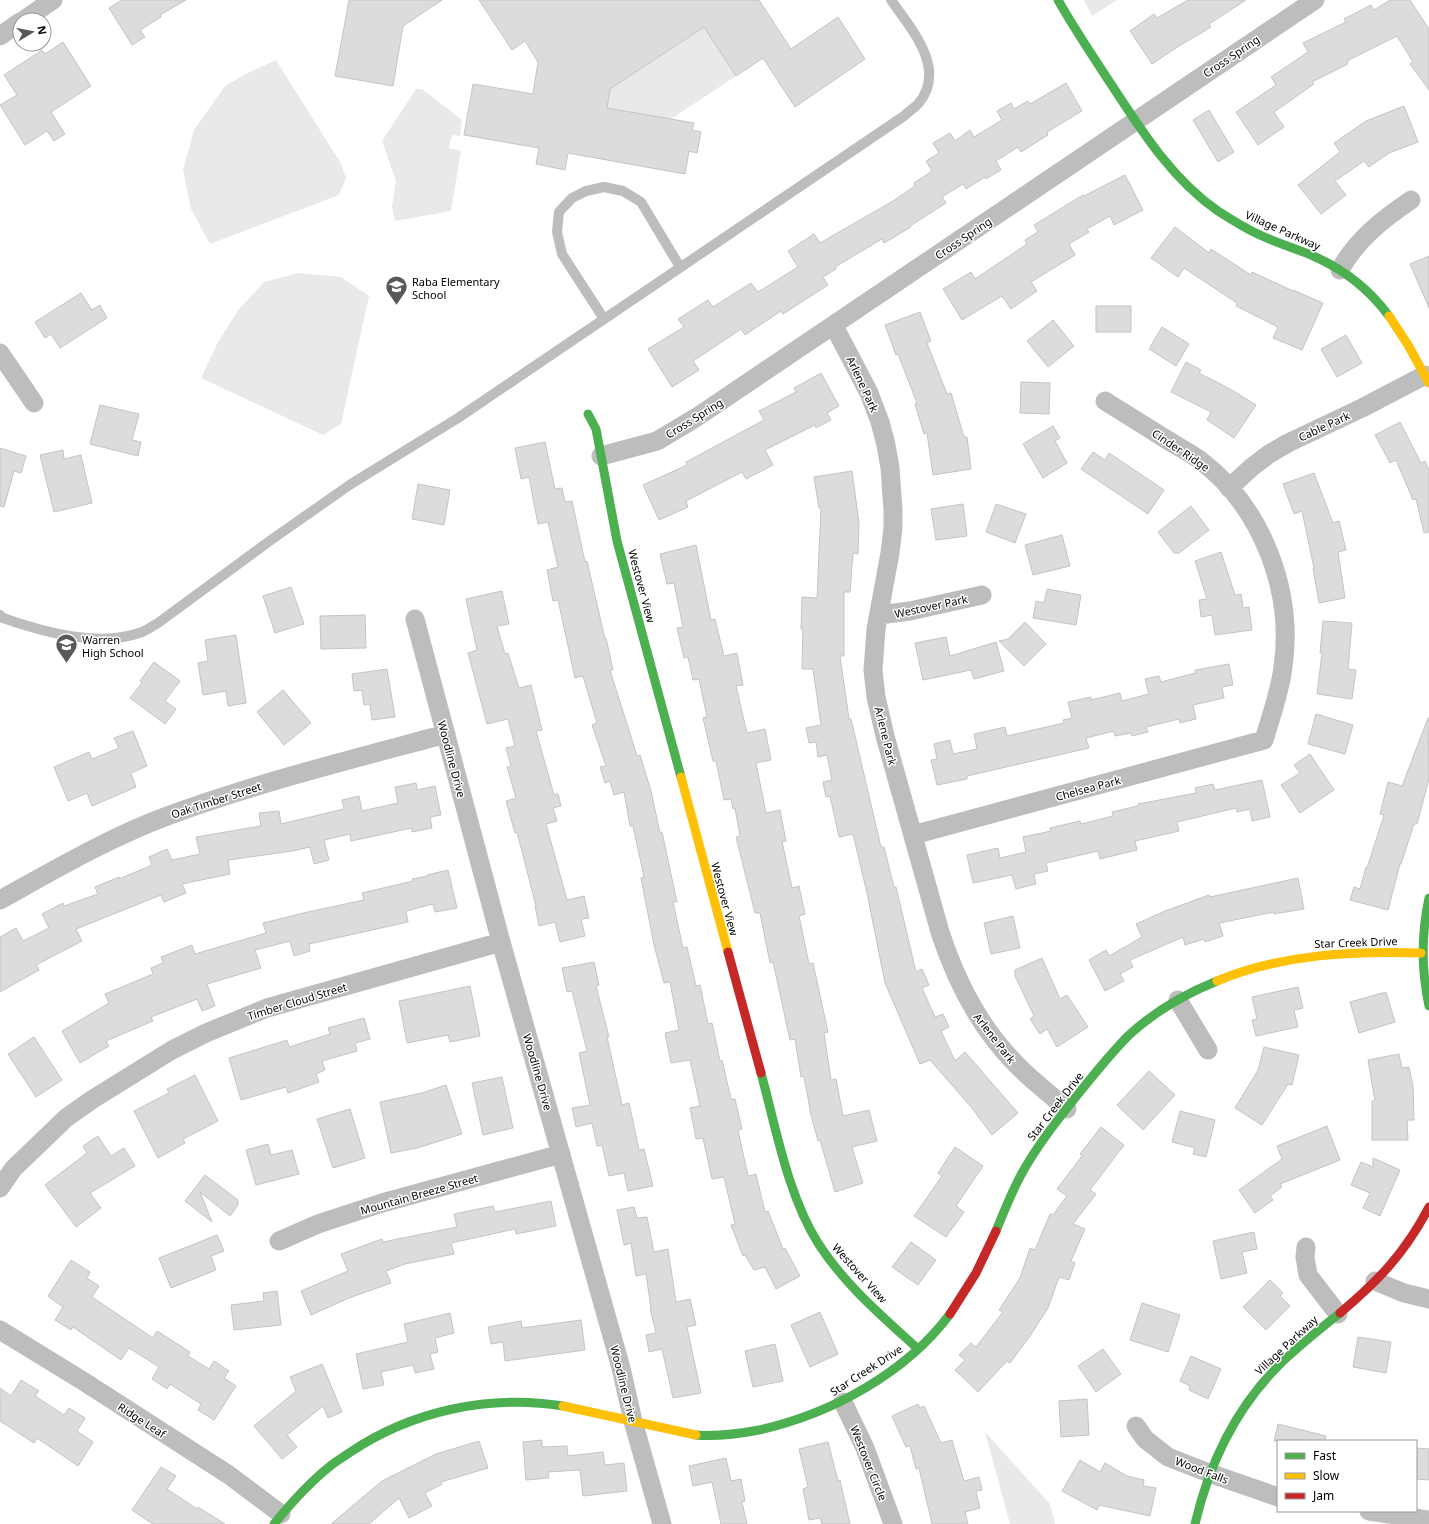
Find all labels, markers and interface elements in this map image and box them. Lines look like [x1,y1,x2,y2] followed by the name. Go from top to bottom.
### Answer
[12,12,52,52] north arrow
[34,24,51,36] text: N
[1200,32,1262,80] street label: Cross Spring
[1243,207,1323,253] street label: Village Parkway
[932,214,994,262] street label: Cross Spring
[383,274,409,307] school or university icon: Raba Elementary School
[412,274,500,302] place label: Raba Elementary School
[844,354,882,414] street label: Arlene Park
[662,394,726,442] street label: Cross Spring
[1296,408,1352,444] street label: Cable Park
[1149,425,1213,475] street label: Cinder Ridge
[625,548,659,625] street label: Westover View
[893,591,969,621] street label: Westover Park
[54,632,80,665] school or university icon: Warren High School
[82,632,144,660] place label: Warren High School
[871,705,901,767] street label: Arlene Park
[435,719,469,799] street label: Woodline Drive
[1054,772,1122,804] street label: Chelsea Park
[169,778,263,822] street label: Oak Timber Street
[708,861,742,938] street label: Westover View
[1314,933,1398,951] street label: Star Creek Drive
[245,979,349,1023] street label: Timber Cloud Street
[971,1010,1019,1066] street label: Arlene Park
[520,1032,556,1112] street label: Woodline Drive
[1023,1069,1087,1143] street label: Star Creek Drive
[358,1170,480,1218] street label: Mountain Breeze Street
[829,1240,891,1306] street label: Westover View
[1251,1312,1321,1378] street label: Village Parkway
[827,1341,905,1399] street label: Star Creek Drive
[607,1344,641,1424] street label: Woodline Drive
[115,1399,170,1442] street label: Ridge Leaf
[847,1423,891,1503] street label: Westover Circle
[1277,1440,1417,1512] legend
[1313,1447,1337,1464] text: Fast
[1173,1453,1231,1487] street label: Wood Falls
[1313,1467,1340,1484] text: Slow
[1312,1487,1334,1504] text: Jam

